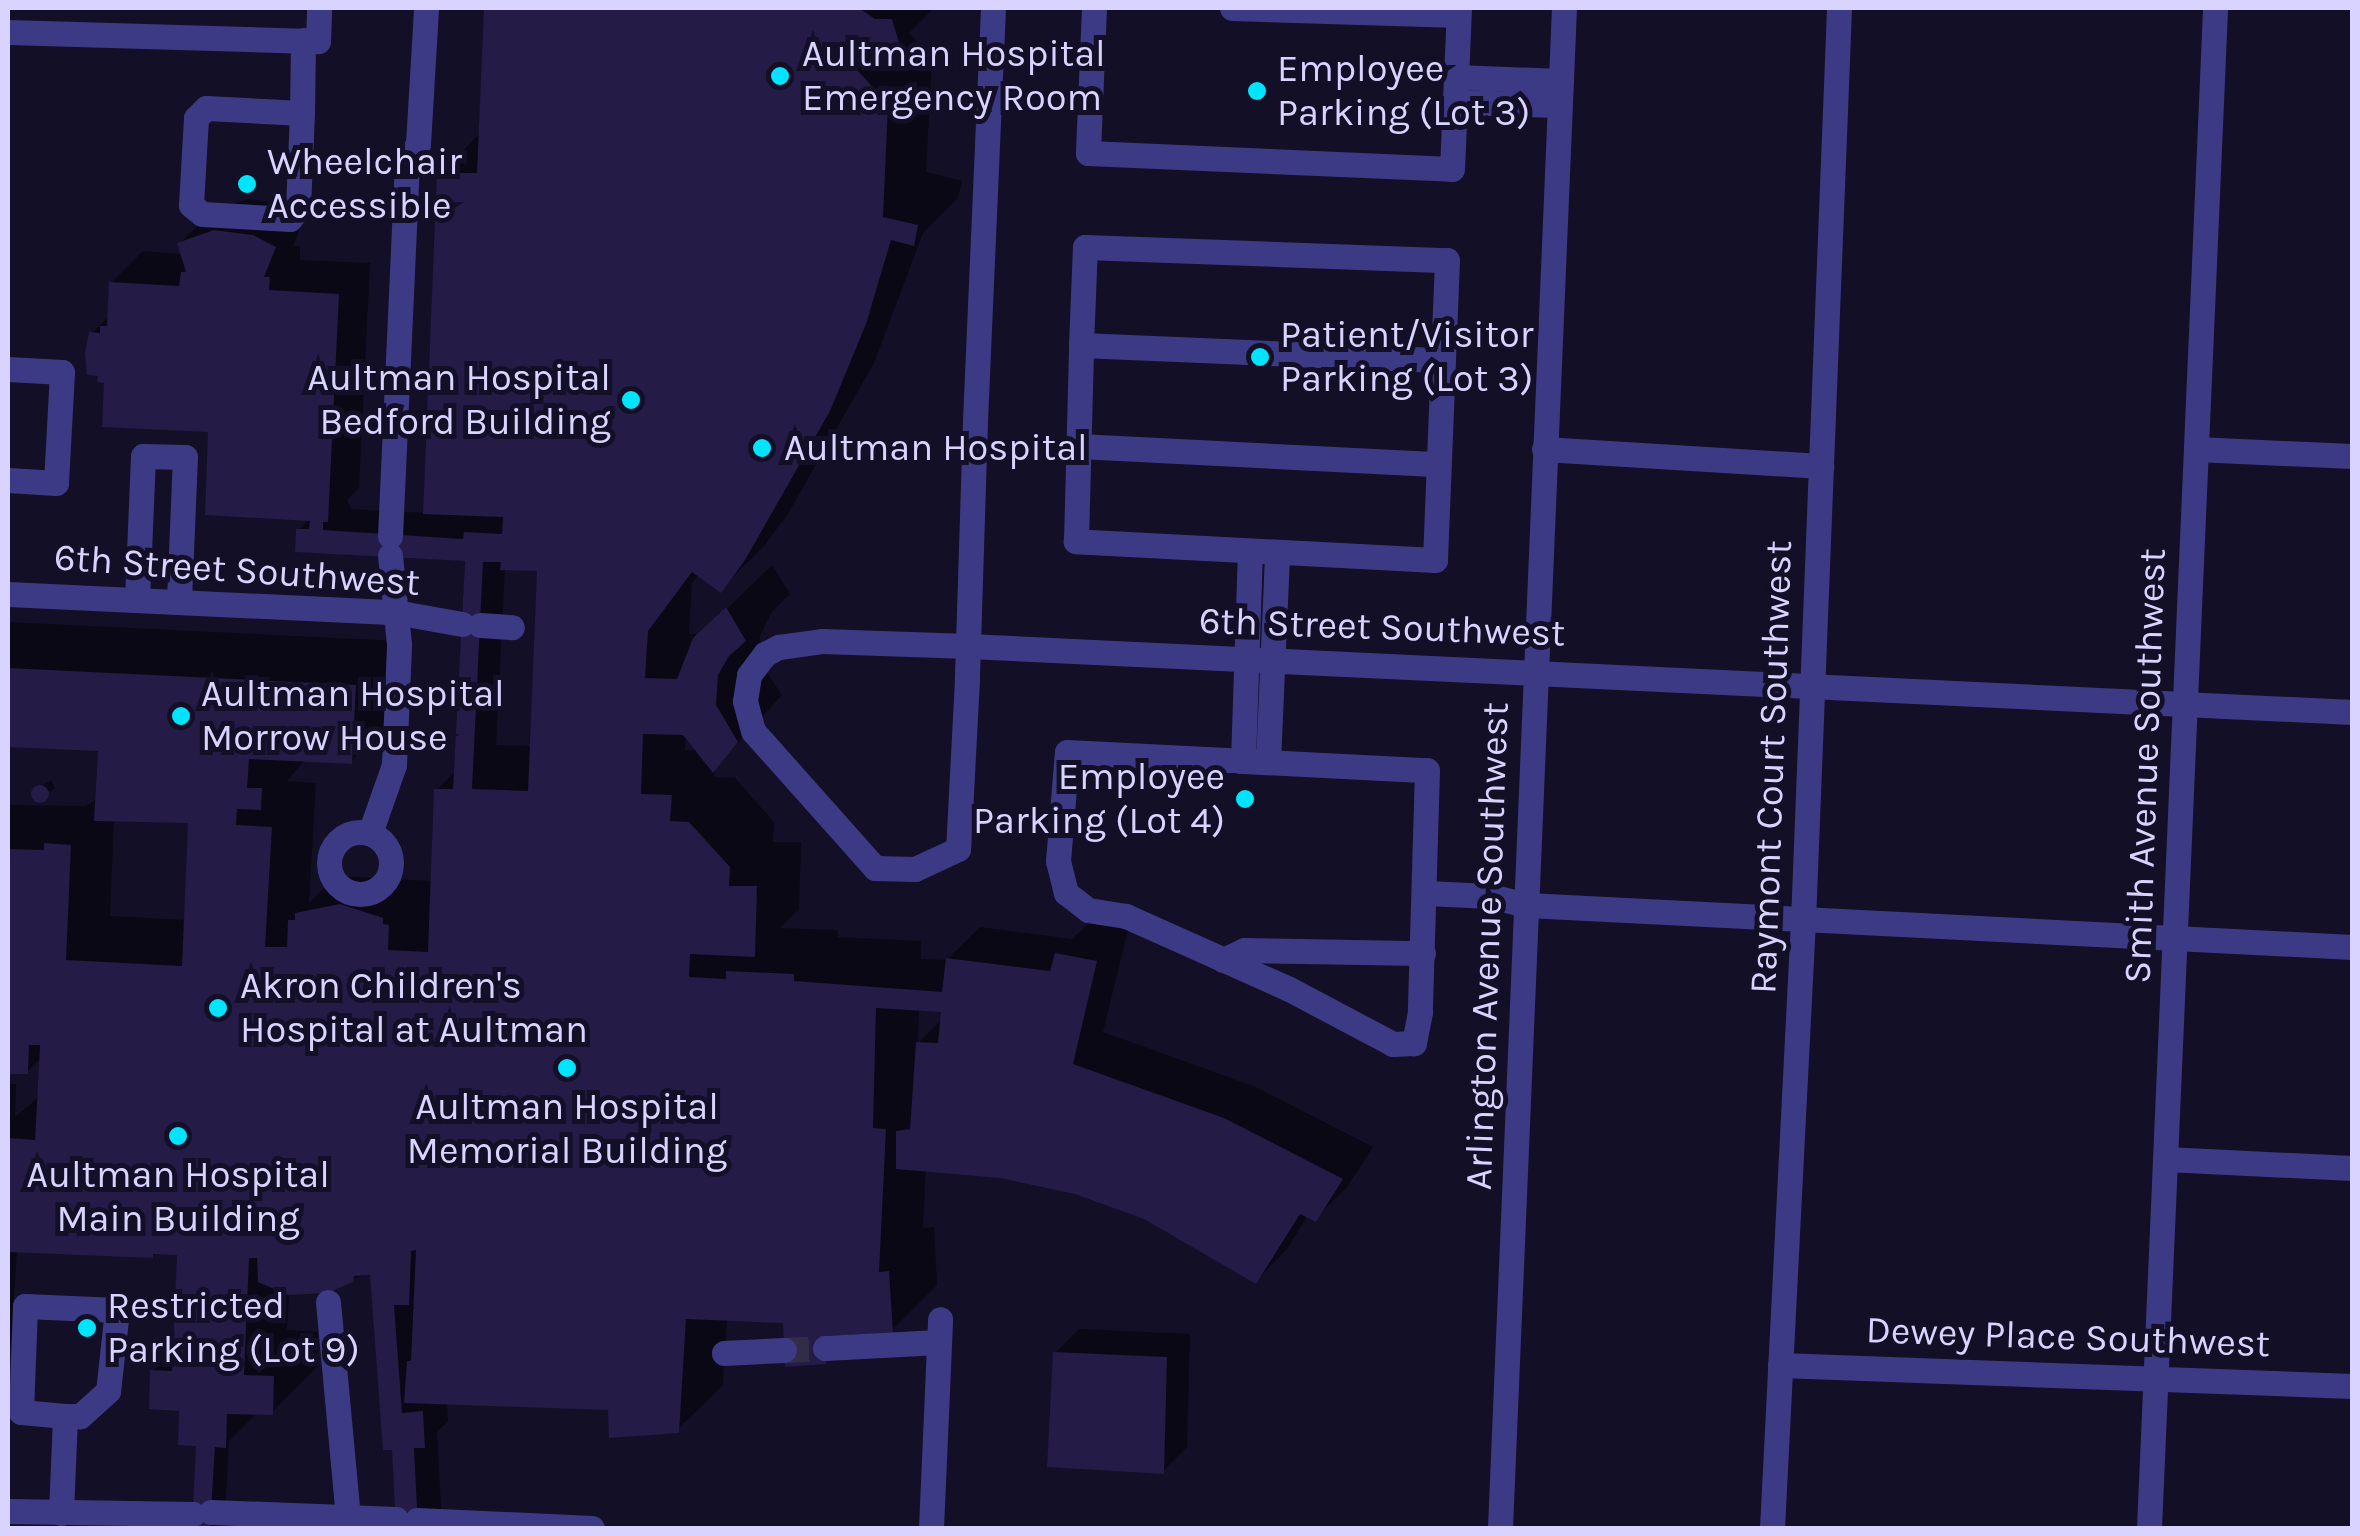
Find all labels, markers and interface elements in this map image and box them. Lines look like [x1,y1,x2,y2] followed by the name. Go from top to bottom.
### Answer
[802,31,1106,120] place label: Aultman Hospital Emergency Room
[1277,46,1530,136] place label: Employee Parking (Lot 3)
[767,63,793,89] marker: Aultman Hospital Emergency Room
[1246,80,1268,102] marker: Employee Parking (Lot 3)
[267,139,462,228] place label: Wheelchair Accessible
[236,173,258,195] marker: Wheelchair Accessible
[1280,312,1533,402] place label: Patient/Visitor Parking (Lot 3)
[1249,346,1271,368] marker: Patient/Visitor Parking (Lot 3)
[307,355,611,444] place label: Aultman Hospital Bedford Building
[620,389,642,411] marker: Aultman Hospital Bedford Building
[784,425,1088,471] place label: Aultman Hospital
[749,435,775,461] marker: Aultman Hospital
[53,534,421,606] street label: 6th Street Southwest
[1740,539,1802,995] street label: Raymont Court Southwest
[2115,548,2175,984] street label: Smith Avenue Southwest
[1198,598,1566,656] street label: 6th Street Southwest
[201,671,505,761] place label: Aultman Hospital Morrow House
[1456,701,1518,1191] street label: Arlington Avenue Southwest
[170,705,192,727] marker: Aultman Hospital Morrow House
[973,754,1225,844] place label: Employee Parking (Lot 4)
[1234,788,1256,810] marker: Employee Parking (Lot 4)
[240,963,588,1052] place label: Akron Children's Hospital at Aultman
[205,995,231,1021] marker: Akron Children's Hospital at Aultman
[556,1057,578,1079] marker: Aultman Hospital Memorial Building
[407,1084,727,1174] place label: Aultman Hospital Memorial Building
[167,1125,189,1147] marker: Aultman Hospital Main Building
[26,1152,330,1242] place label: Aultman Hospital Main Building
[107,1283,360,1372] place label: Restricted Parking (Lot 9)
[1865,1307,2271,1367] street label: Dewey Place Southwest
[76,1317,98,1339] marker: Restricted Parking (Lot 9)

